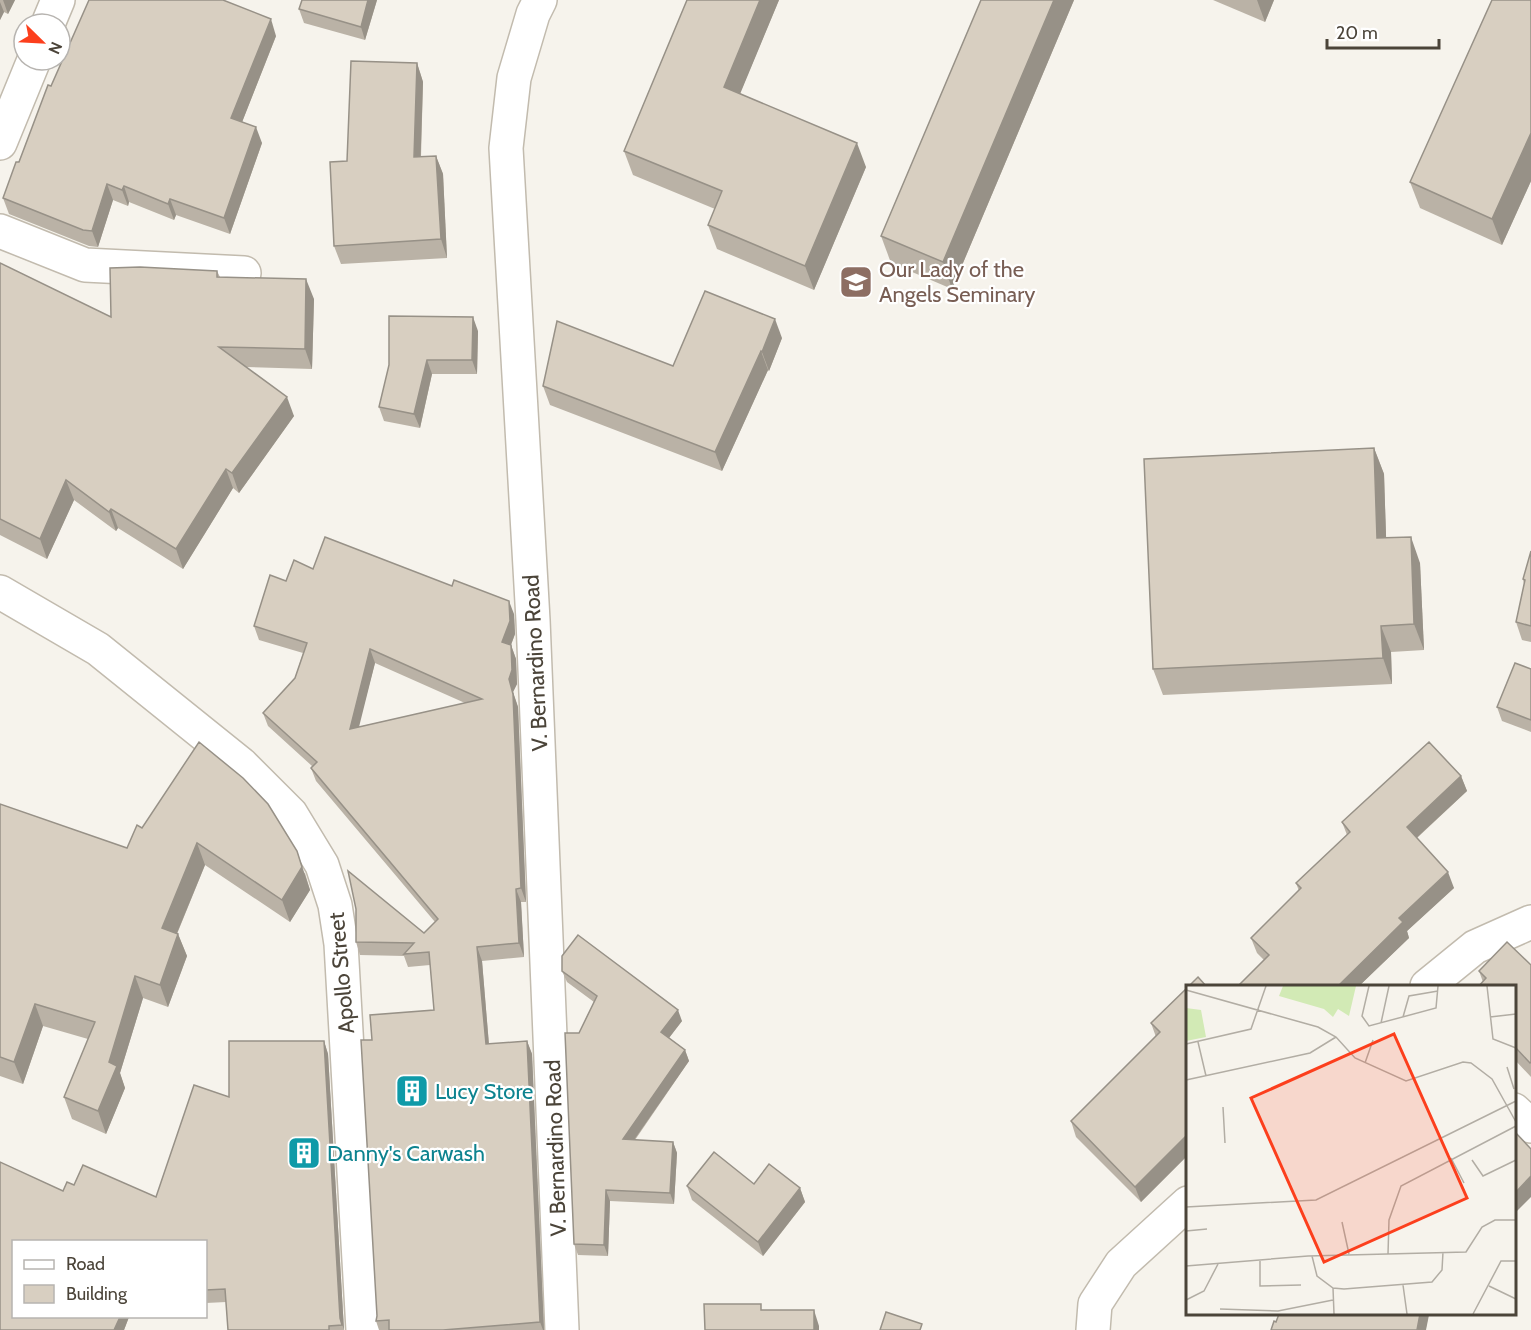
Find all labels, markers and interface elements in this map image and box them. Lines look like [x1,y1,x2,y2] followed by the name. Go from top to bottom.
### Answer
[12,12,72,72] north arrow
[1327,12,1440,50] scale bar
[1336,22,1378,44] text: 20 m
[44,39,66,57] text: N
[879,256,1035,308] place label: Our Lady of the Angels Seminary
[838,264,874,300] school or university icon: Our Lady of the Angels Seminary
[517,574,554,752] street label: V. Bernardino Road
[323,911,360,1035] street label: Apollo Street
[1186,985,1516,1315] inset map
[539,1059,572,1237] street label: V. Bernardino Road
[394,1073,430,1109] building icon: Lucy Store
[435,1078,533,1105] place label: Lucy Store
[286,1135,322,1171] building icon: Danny's Carwash
[327,1140,485,1167] place label: Danny's Carwash
[12,1240,207,1318] legend
[66,1253,105,1275] text: Road
[66,1283,128,1305] text: Building

